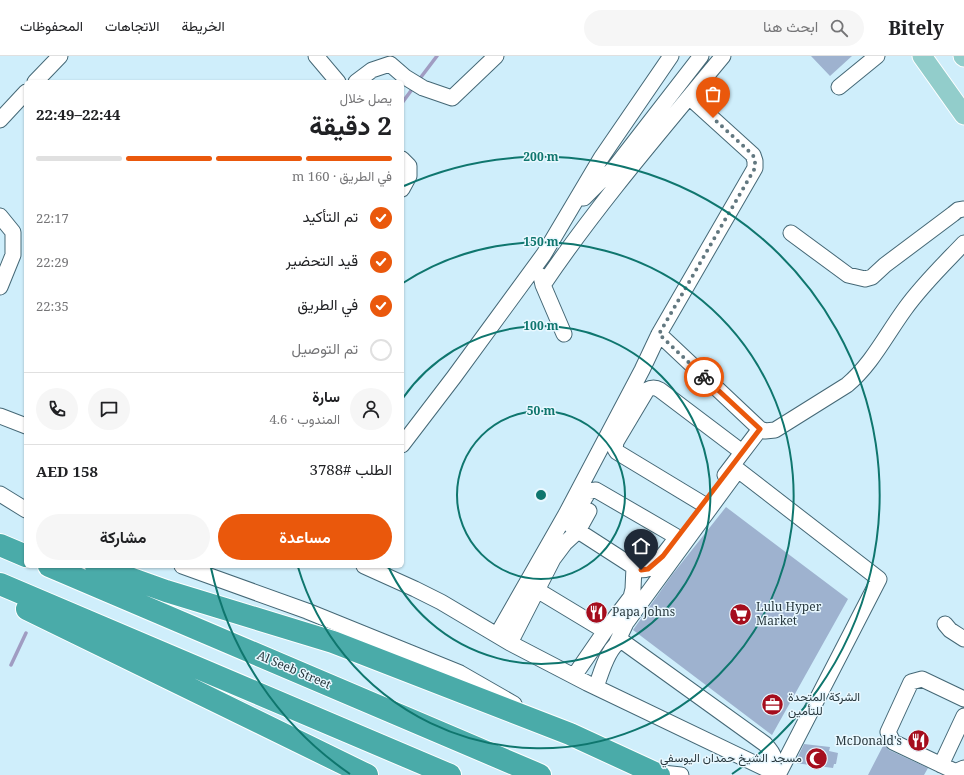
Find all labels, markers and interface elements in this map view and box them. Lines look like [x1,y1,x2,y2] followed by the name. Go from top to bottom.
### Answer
[584,10,864,46] search box
[888,15,944,41] text: Bitely
[20,16,83,35] text: المحفوظات
[105,16,159,35] text: الاتجاهات
[181,16,225,35] text: الخريطة
[763,16,818,36] text: ابحث هنا
[828,17,850,39] icon: search
[696,77,730,118] pin
[702,83,724,105] icon: bag
[340,89,392,107] text: يصل خلال
[36,104,120,124] text: 22:44–22:49
[309,107,392,143] text: 2 دقيقة
[523,148,559,165] text: 200 m
[292,167,392,185] text: في الطريق · 160 m
[302,206,358,226] text: تم التأكيد
[370,207,392,229] icon: check
[36,209,69,227] text: 22:17
[523,233,559,250] text: 150 m
[286,250,358,270] text: قيد التحضير
[370,251,392,273] icon: check
[36,253,69,271] text: 22:29
[298,294,358,314] text: في الطريق
[370,295,392,317] icon: check
[36,297,69,315] text: 22:35
[523,317,559,334] text: 100 m
[292,338,358,358] text: تم التوصيل
[684,357,724,397] courier
[693,366,715,388] icon: bike
[312,386,340,406] text: سارة
[36,388,78,430] button: phone
[88,388,130,430] button: chat
[350,388,392,430] button: person
[527,402,555,419] text: 50 m
[270,410,340,428] text: المندوب · 4.6
[310,459,392,479] text: الطلب #3788
[36,461,98,481] text: AED 158
[534,488,548,502] centre of rings
[36,514,210,560] button: مشاركة
[218,514,392,560] button: مساعدة
[624,529,658,570] pin
[630,535,652,557] icon: home
[756,598,822,629] place label: Lulu Hyper Market
[583,599,609,625] restaurant icon: Papa Johns
[727,601,753,627] supermarket icon: Lulu Hyper Market
[612,603,675,620] place label: Papa Johns
[255,646,334,693] street label: Al Seeb Street
[788,688,860,719] place label: الشركة المتحدة للتأمين
[760,691,786,717] office icon: الشركة المتحدة للتأمين
[905,728,931,754] restaurant icon: McDonald's
[836,732,902,749] place label: McDonald's
[804,745,830,771] mosque icon: مسجد الشيخ حمدان اليوسفي
[660,749,802,768] place label: مسجد الشيخ حمدان اليوسفي

